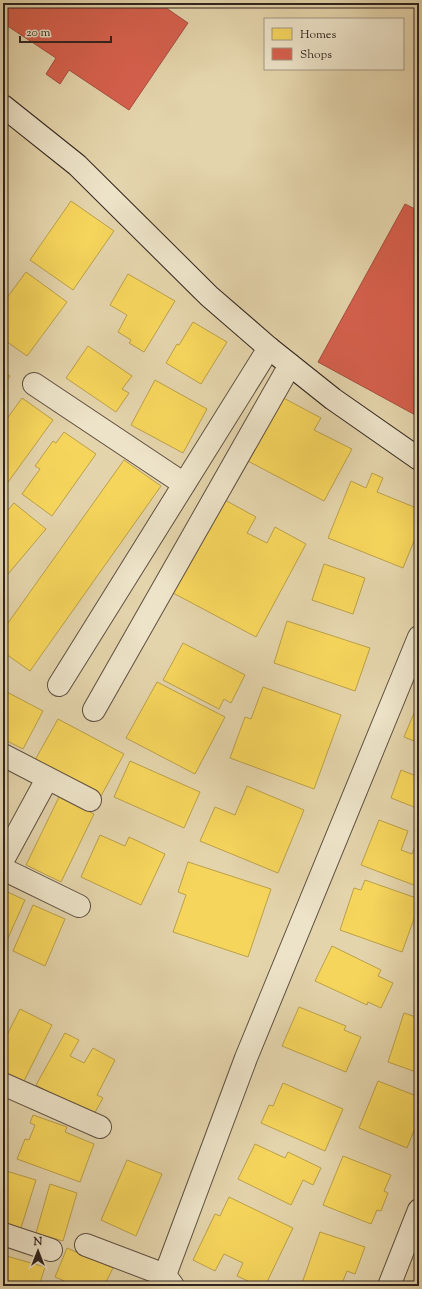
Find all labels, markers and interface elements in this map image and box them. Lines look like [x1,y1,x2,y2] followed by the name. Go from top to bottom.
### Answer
[20,18,111,44] scale bar
[264,18,404,70] legend
[26,24,51,42] text: 20 m
[300,26,336,44] text: Homes
[300,46,332,64] text: Shops
[18,1231,58,1271] north arrow
[33,1234,43,1250] text: N

